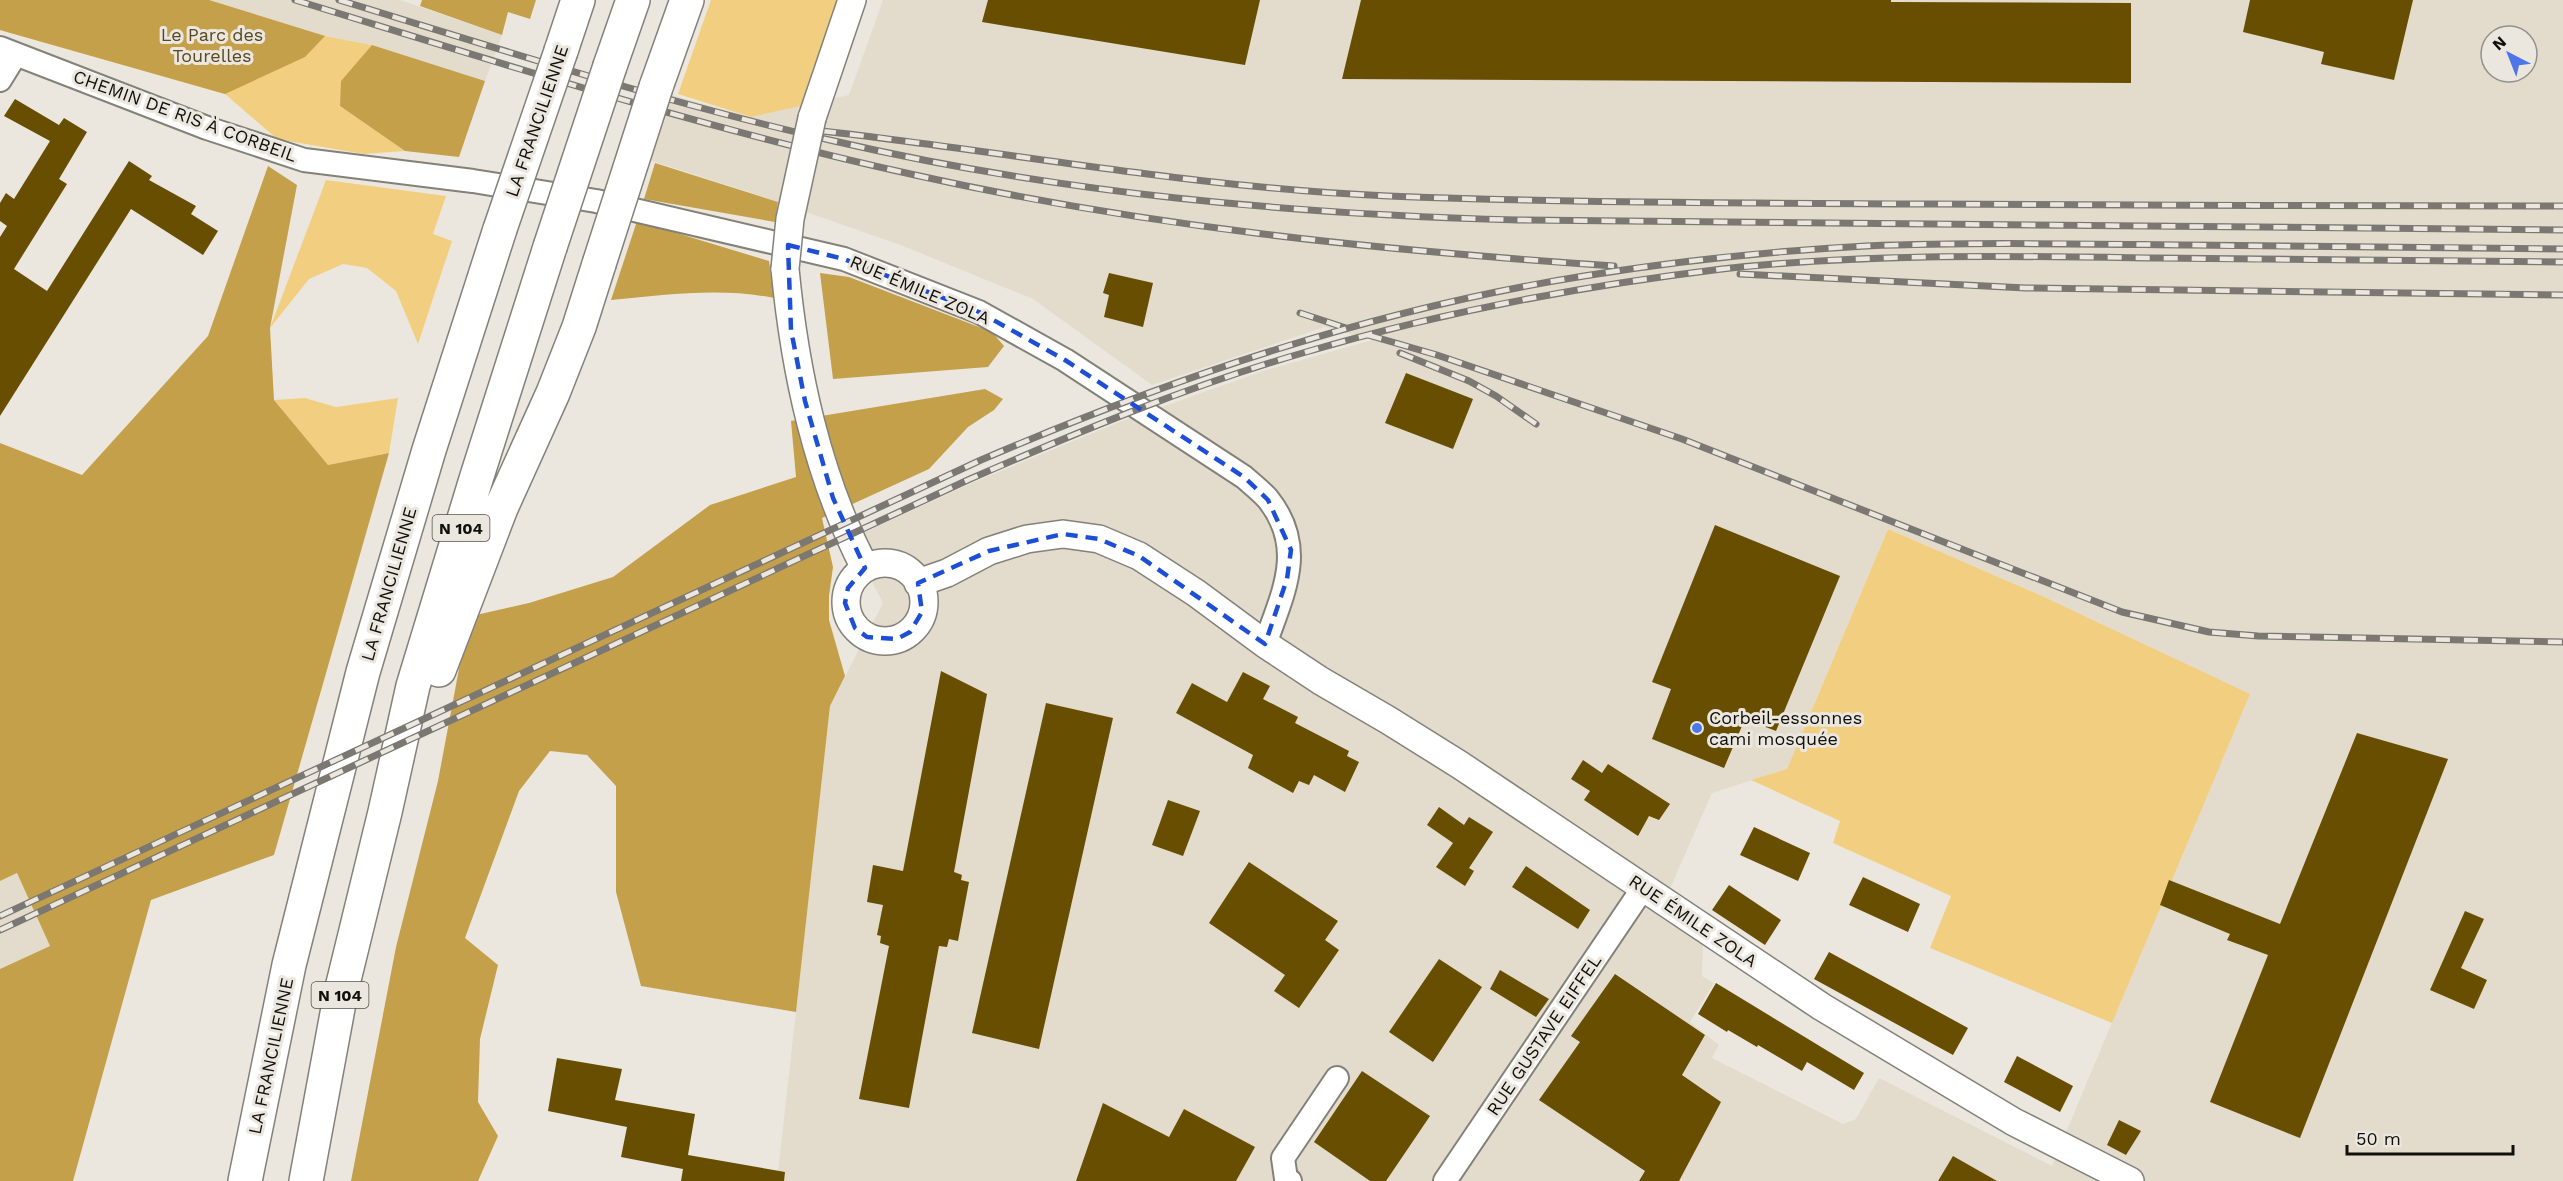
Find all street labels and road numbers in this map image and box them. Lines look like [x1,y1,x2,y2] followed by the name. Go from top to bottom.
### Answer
[501,42,572,200] street label: LA FRANCILIENNE
[71,65,300,166] street label: CHEMIN DE RIS À CORBEIL
[847,251,993,329] street label: RUE ÉMILE ZOLA
[356,504,421,663] street label: LA FRANCILIENNE
[432,515,490,541] road number: N 104
[1625,870,1761,971] street label: RUE ÉMILE ZOLA
[1482,950,1605,1119] street label: RUE GUSTAVE EIFFEL
[244,976,297,1136] street label: LA FRANCILIENNE
[312,982,368,1008] road number: N 104

